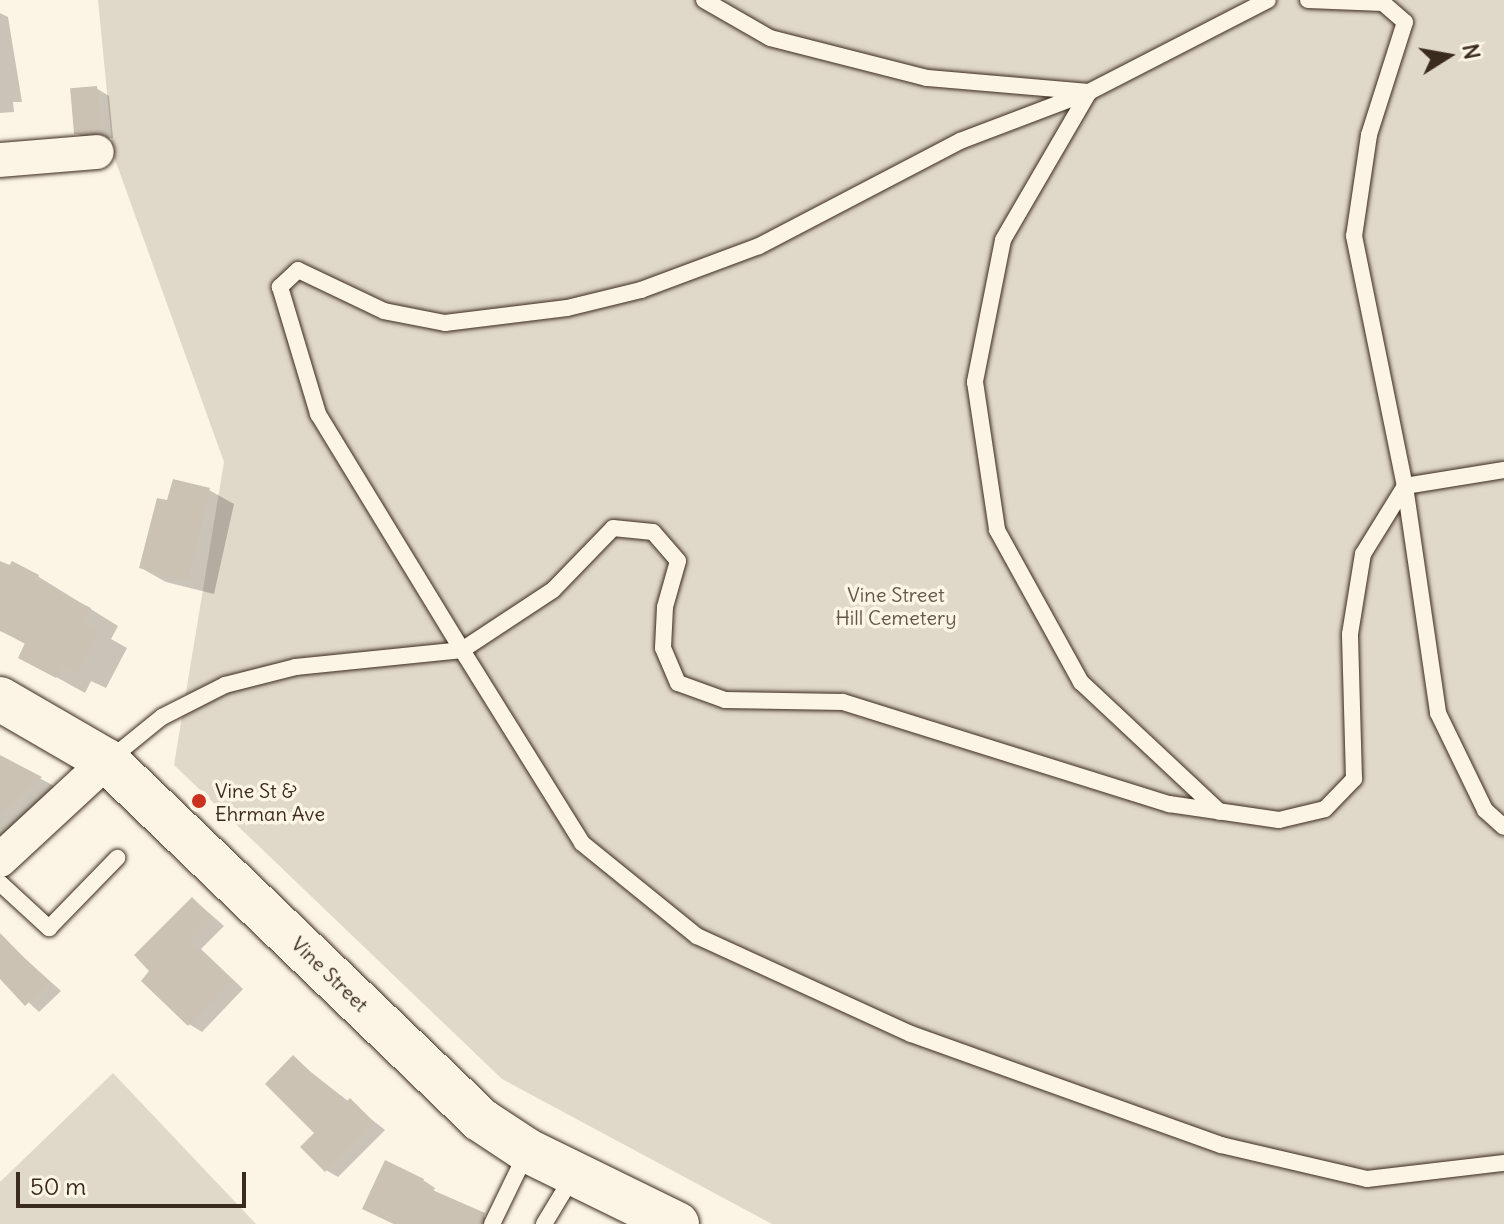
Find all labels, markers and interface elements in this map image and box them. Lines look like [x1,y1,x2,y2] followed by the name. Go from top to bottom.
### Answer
[1408,16,1488,96] north arrow
[1456,41,1487,62] text: N
[835,582,957,629] park label: Vine Street Hill Cemetery
[215,778,325,825] place label: Vine St & Ehrman Ave
[190,792,208,810] marker: Vine St & Ehrman Ave
[287,932,373,1016] street label: Vine Street
[20,1156,250,1206] scale bar
[30,1171,86,1201] text: 50 m

